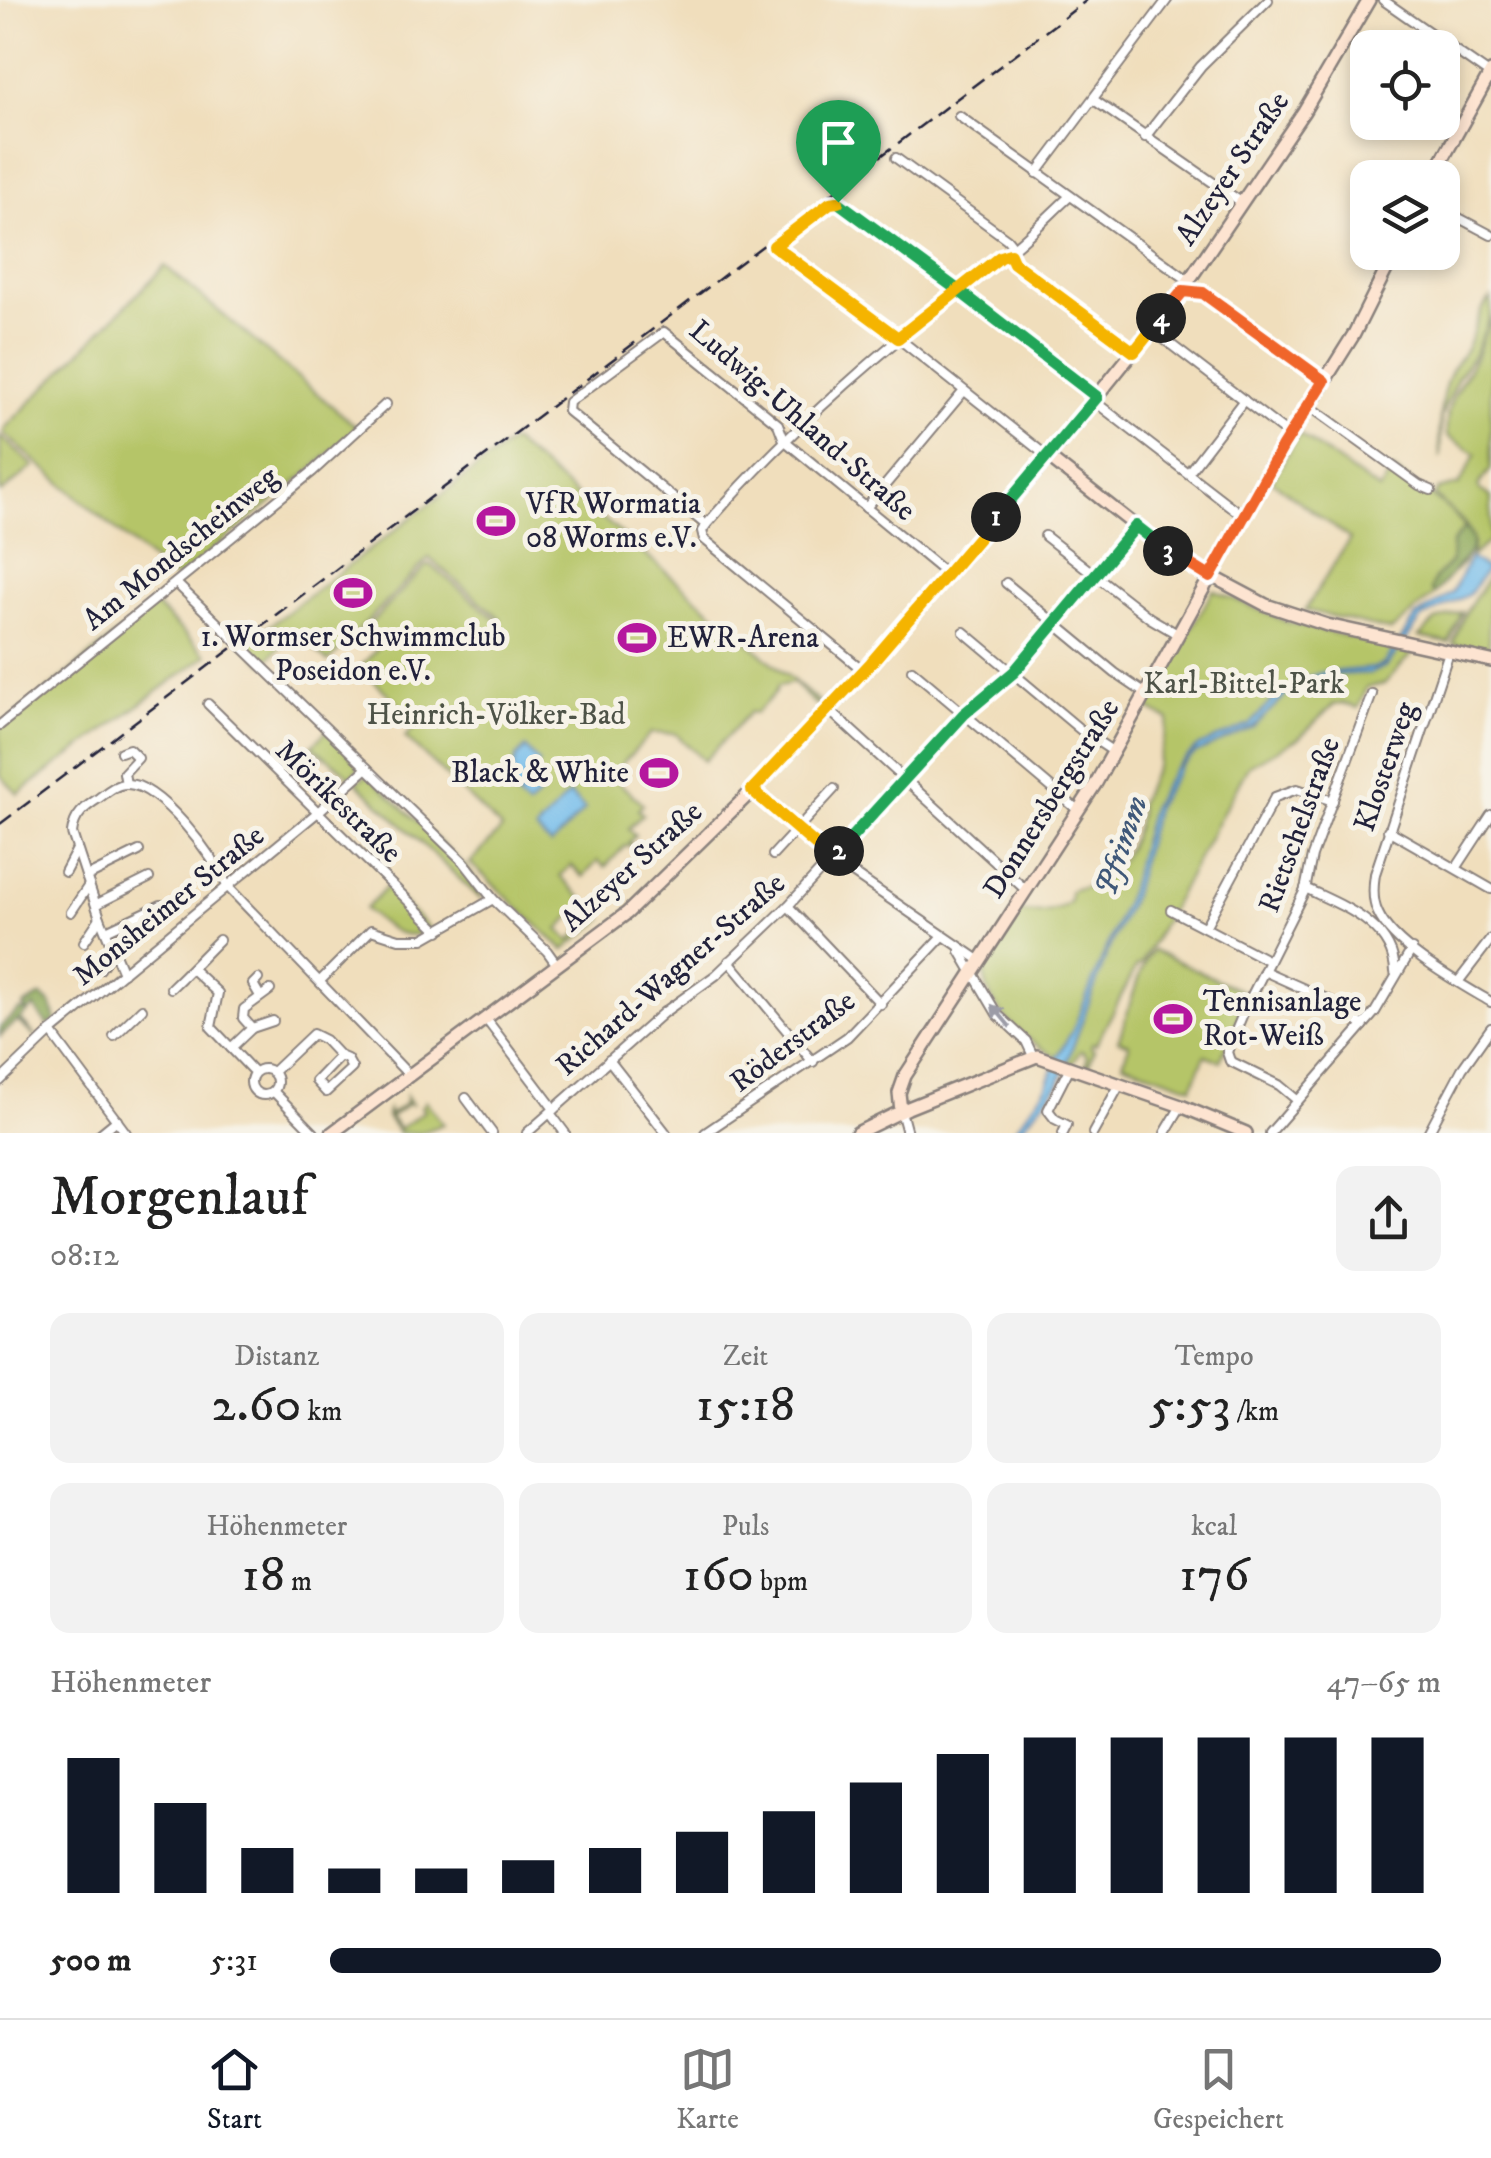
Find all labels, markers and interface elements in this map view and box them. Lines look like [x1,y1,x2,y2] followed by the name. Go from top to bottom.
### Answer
[1350,30,1460,270] map controls
[1350,30,1460,140] button: locate
[1168,85,1298,253] street label: Alzeyer Straße
[796,100,881,203] pin
[811,115,866,170] icon: arrive
[1350,160,1460,270] button: layers
[1136,293,1186,343] pin: 4
[1153,300,1169,335] text: 4
[681,313,923,529] street label: Ludwig-Uhland-Straße
[76,459,286,639] street label: Am Mondscheinweg
[525,486,701,557] place label: VfR Wormatia 08 Worms e.V.
[971,492,1021,542] pin: 1
[991,499,1001,534] text: 1
[475,500,517,542] sports icon: VfR Wormatia 08 Worms e.V.
[1143,526,1193,576] pin: 3
[1163,533,1173,568] text: 3
[332,572,374,614] sports icon: 1. Wormser Schwimmclub Poseidon e.V.
[616,617,658,659] sports icon: EWR-Arena
[200,619,506,690] place label: 1. Wormser Schwimmclub Poseidon e.V.
[667,620,819,657] place label: EWR-Arena
[1143,666,1345,703] park label: Karl-Bittel-Park
[976,692,1128,906] street label: Donnersbergstraße
[366,697,626,734] park label: Heinrich-Völker-Bad
[1347,697,1425,836] street label: Klosterweg
[1251,732,1349,918] street label: Rietschelstraße
[267,733,409,871] street label: Mörikestraße
[638,752,680,794] sports icon: Black & White
[451,755,629,792] place label: Black & White
[1086,791,1158,901] water label: Pfrimm
[554,794,710,940] street label: Alzeyer Straße
[66,818,272,994] street label: Monsheimer Straße
[814,826,864,876] pin: 2
[832,833,846,868] text: 2
[549,865,793,1085] street label: Richard-Wagner-Straße
[723,983,863,1101] street label: Röderstraße
[1203,984,1361,1055] place label: Tennisanlage Rot-Weiß
[1152,998,1194,1040] sports icon: Tennisanlage Rot-Weiß
[991,1003,1012,1028] one-way arrow
[50,1164,309,1233] text: Morgenlauf
[1336,1166,1441,1271] button: share
[50,1236,119,1276] text: 08:12
[234,1339,319,1374] text: Distanz
[723,1339,768,1374] text: Zeit
[1175,1339,1254,1374] text: Tempo
[211,1374,301,1437] text: 2.60
[696,1374,795,1437] text: 15:18
[1149,1374,1231,1437] text: 5:53
[301,1394,342,1429] text: km
[1231,1394,1279,1429] text: /km
[206,1509,347,1544] text: Höhenmeter
[722,1509,769,1544] text: Puls
[1191,1509,1237,1544] text: kcal
[242,1544,285,1607] text: 18
[683,1544,754,1607] text: 160
[1179,1544,1249,1607] text: 176
[285,1564,312,1599] text: m
[754,1564,808,1599] text: bpm
[50,1663,211,1703] text: Höhenmeter
[1326,1663,1441,1703] text: 47–65 m
[50,1941,131,1981] text: 500 m
[210,1941,258,1981] text: 5:31
[207,2042,262,2137] tab: Start
[676,2042,739,2137] tab: Karte
[1153,2042,1284,2137] tab: Gespeichert

